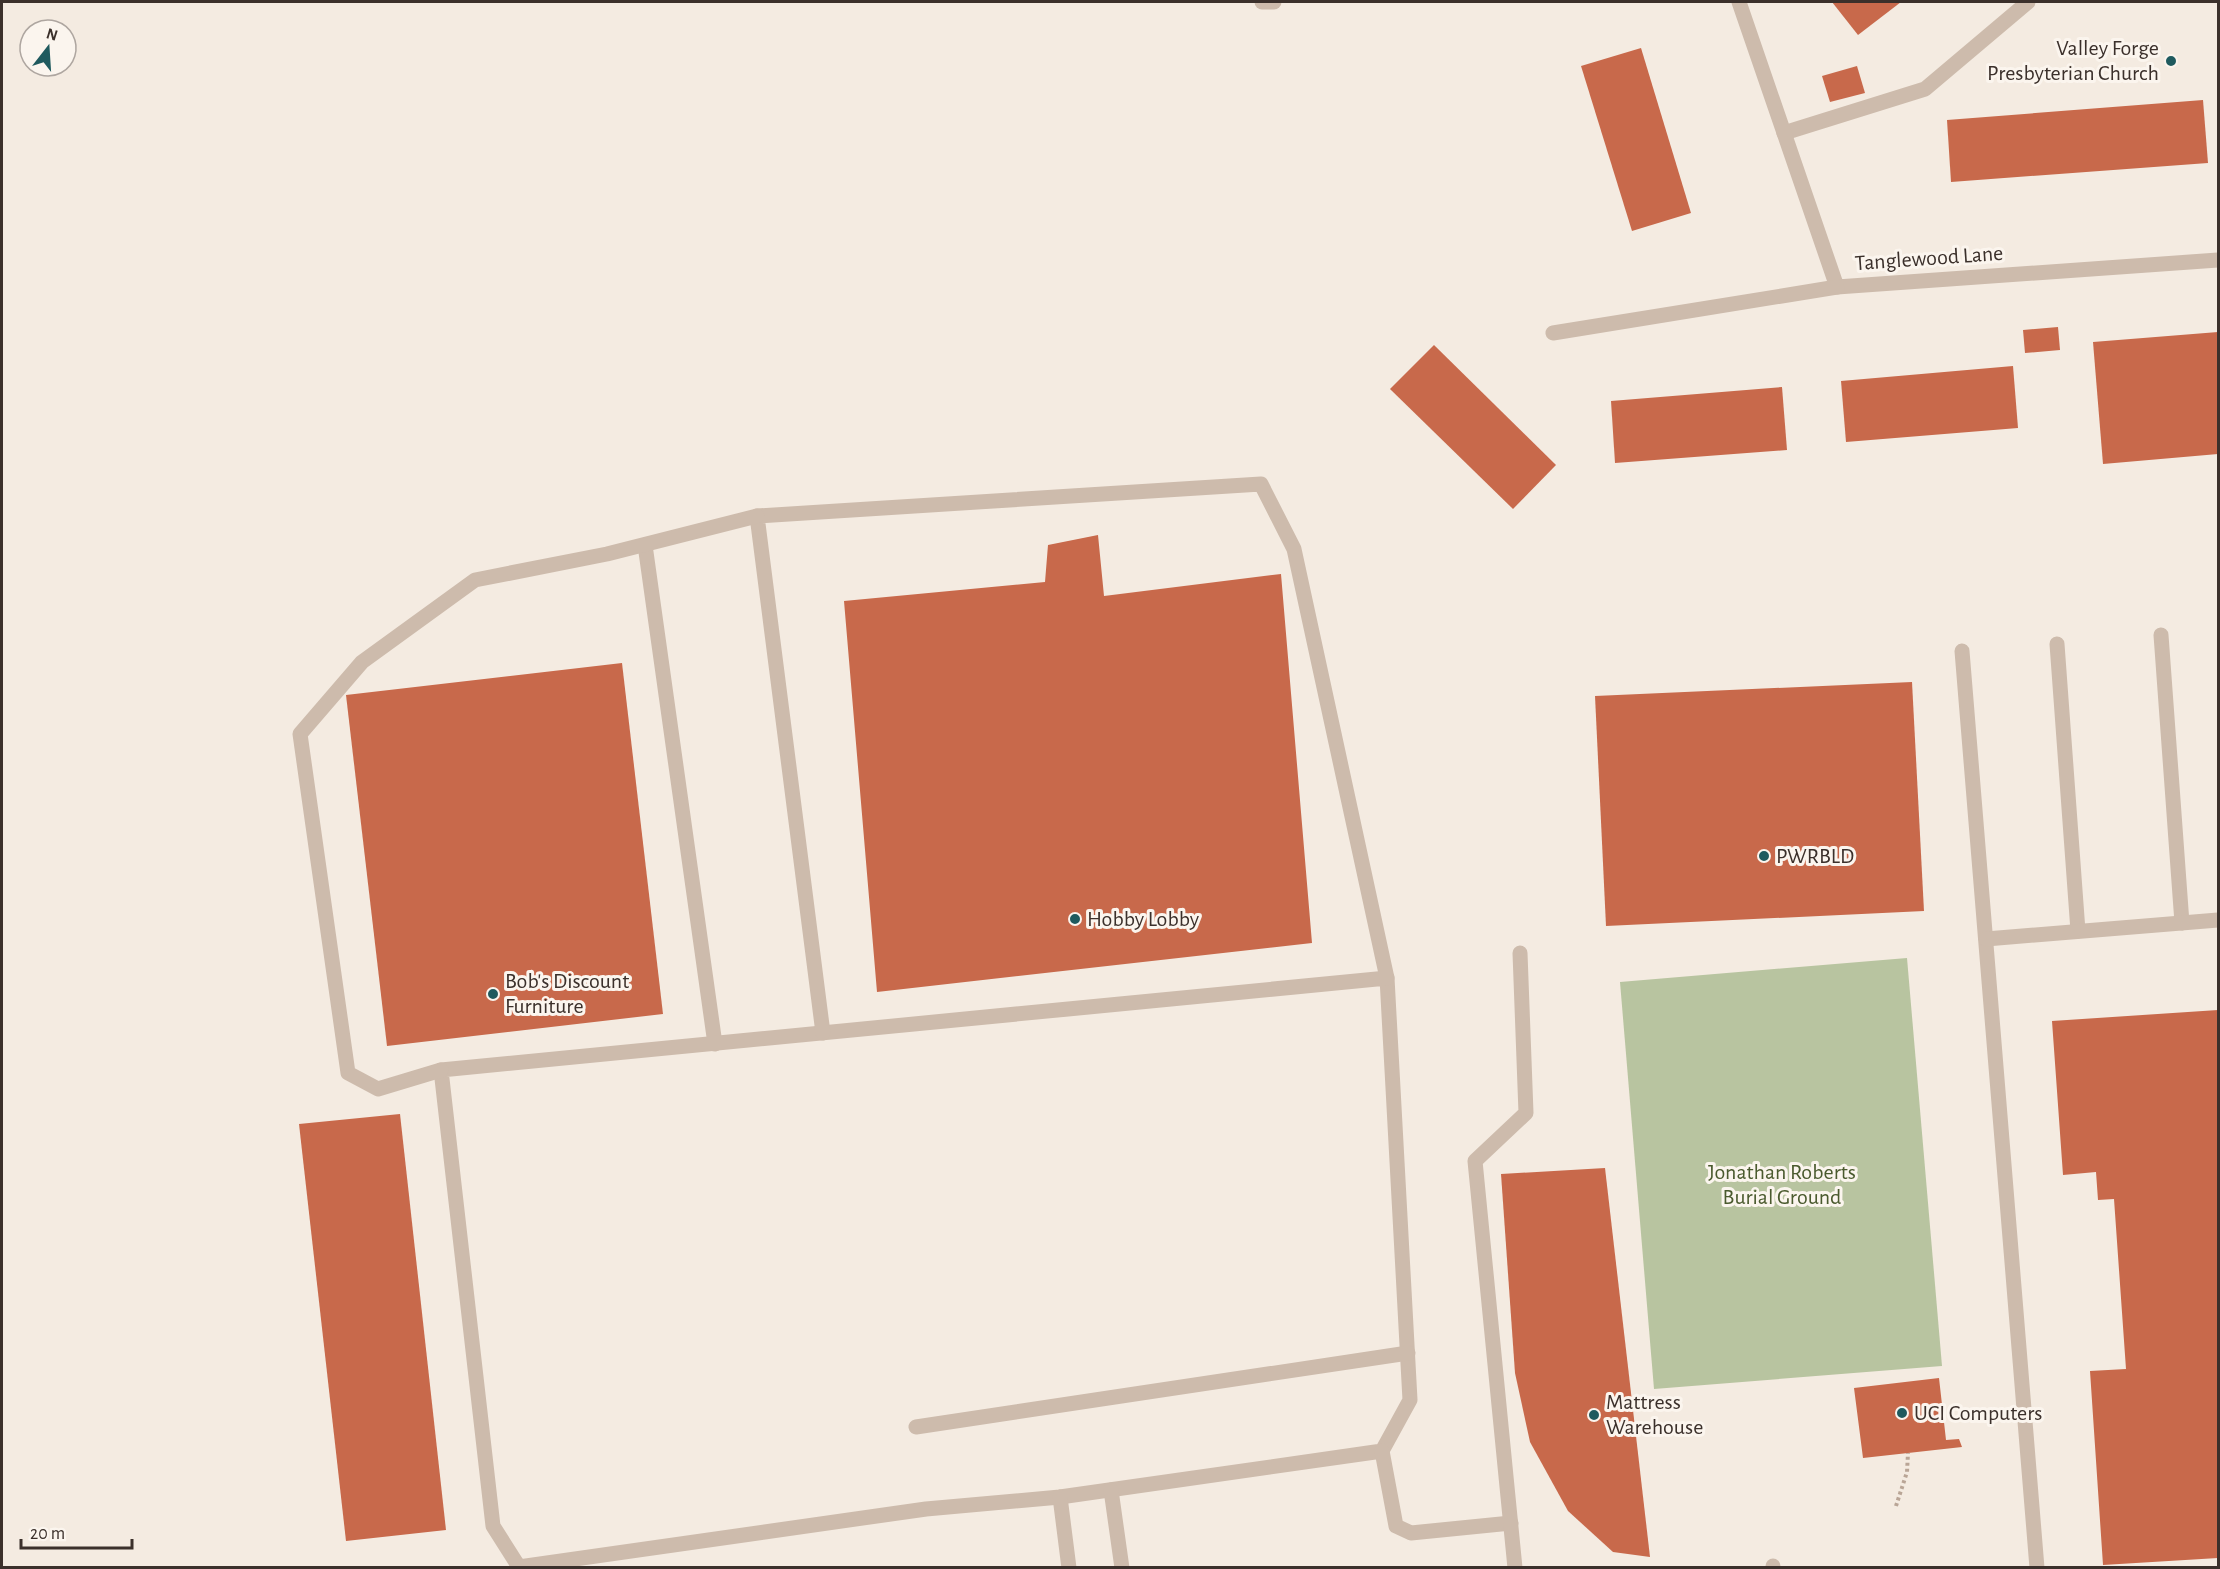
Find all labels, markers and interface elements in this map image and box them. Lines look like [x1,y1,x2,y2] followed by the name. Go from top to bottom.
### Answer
[18,18,78,78] north arrow
[44,25,60,44] text: N
[1987,37,2159,84] place label: Valley Forge Presbyterian Church
[2164,54,2178,68] marker: Valley Forge Presbyterian Church
[1854,242,2004,274] street label: Tanglewood Lane
[1776,845,1854,867] place label: PWRBLD
[1757,849,1771,863] marker: PWRBLD
[1087,908,1200,930] place label: Hobby Lobby
[1068,912,1082,926] marker: Hobby Lobby
[505,970,629,1017] place label: Bob's Discount Furniture
[486,987,500,1001] marker: Bob's Discount Furniture
[1708,1161,1856,1208] park label: Jonathan Roberts Burial Ground
[1606,1391,1703,1438] place label: Mattress Warehouse
[1914,1402,2042,1424] place label: UCI Computers
[1895,1406,1909,1420] marker: UCI Computers
[1587,1408,1601,1422] marker: Mattress Warehouse
[21,1512,132,1550] scale bar
[30,1525,65,1543] text: 20 m

